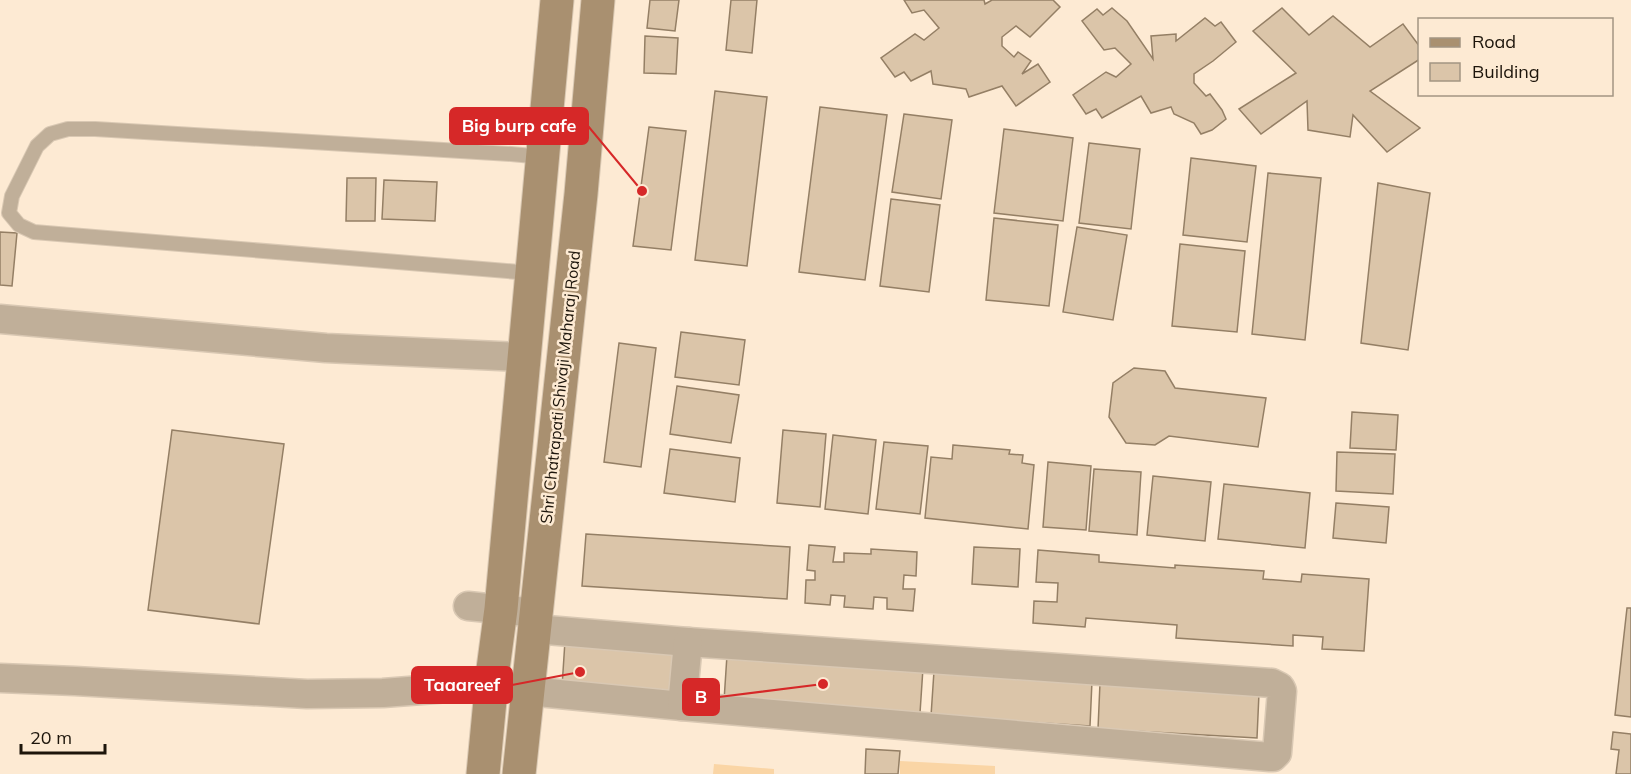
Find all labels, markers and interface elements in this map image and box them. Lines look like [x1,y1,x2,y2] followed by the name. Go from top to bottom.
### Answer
[1418,18,1613,96] legend
[1472,30,1516,53] text: Road
[1472,60,1540,83] text: Building
[450,108,588,144] callout: Big burp cafe
[462,114,577,137] text: Big burp cafe
[536,249,584,525] street label: Shri Chatrapati Shivaji Maharaj Road
[412,667,512,703] callout: Taaareef
[424,673,501,696] text: Taaareef
[683,679,719,715] callout: B
[695,685,707,708] text: B
[21,717,105,755] scale bar
[30,726,72,749] text: 20 m

